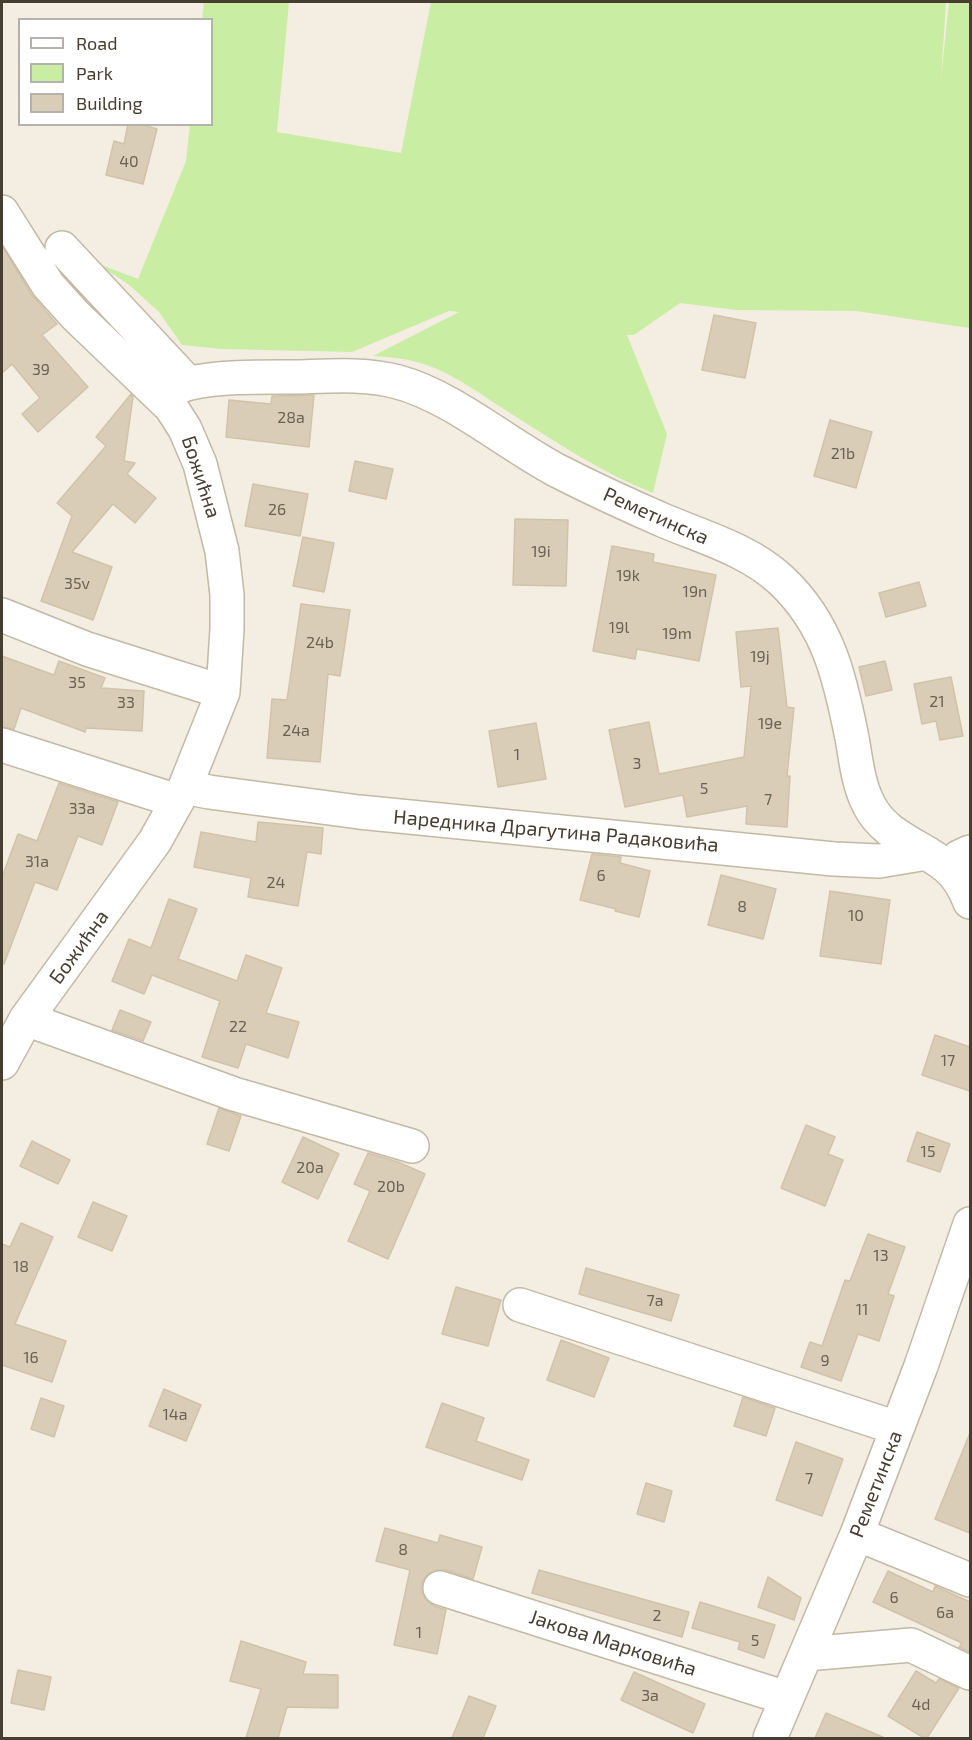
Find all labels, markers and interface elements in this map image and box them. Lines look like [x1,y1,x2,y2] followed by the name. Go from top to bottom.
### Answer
[18,18,213,126] legend
[76,32,117,54] text: Road
[76,62,113,84] text: Park
[76,92,143,114] text: Building
[119,152,139,172] house number: 40
[32,360,50,380] house number: 39
[277,408,305,428] house number: 28a
[176,433,226,521] street label: Божићна
[831,444,855,464] house number: 21b
[600,482,712,550] street label: Реметинска
[268,500,286,520] house number: 26
[531,542,551,562] house number: 19i
[616,566,640,586] house number: 19k
[64,574,90,594] house number: 35v
[683,582,707,602] house number: 19n
[609,618,629,638] house number: 19l
[662,624,692,644] house number: 19m
[306,633,334,653] house number: 24b
[750,647,770,667] house number: 19j
[68,673,86,693] house number: 35
[929,692,945,712] house number: 21
[117,693,135,713] house number: 33
[758,714,782,734] house number: 19e
[282,721,310,741] house number: 24a
[514,745,520,765] house number: 1
[633,754,641,774] house number: 3
[700,779,708,799] house number: 5
[764,790,772,810] house number: 7
[69,799,95,819] house number: 33a
[392,805,720,857] street label: Наредника Драгутина Радаковића
[25,852,49,872] house number: 31a
[596,866,606,886] house number: 6
[267,873,285,893] house number: 24
[737,897,747,917] house number: 8
[44,905,114,989] street label: Божићна
[848,906,864,926] house number: 10
[229,1017,247,1037] house number: 22
[941,1051,955,1071] house number: 17
[921,1142,935,1162] house number: 15
[296,1158,324,1178] house number: 20a
[377,1177,405,1197] house number: 20b
[873,1246,889,1266] house number: 13
[13,1257,29,1277] house number: 18
[647,1291,663,1311] house number: 7a
[856,1300,868,1320] house number: 11
[23,1348,39,1368] house number: 16
[820,1351,830,1371] house number: 9
[163,1405,187,1425] house number: 14a
[845,1427,907,1541] street label: Реметинска
[805,1469,813,1489] house number: 7
[398,1540,408,1560] house number: 8
[889,1588,899,1608] house number: 6
[936,1603,954,1623] house number: 6a
[526,1605,700,1681] street label: Јакова Марковића
[653,1606,661,1626] house number: 2
[416,1623,422,1643] house number: 1
[751,1631,759,1651] house number: 5
[641,1686,659,1706] house number: 3a
[911,1695,931,1715] house number: 4d

